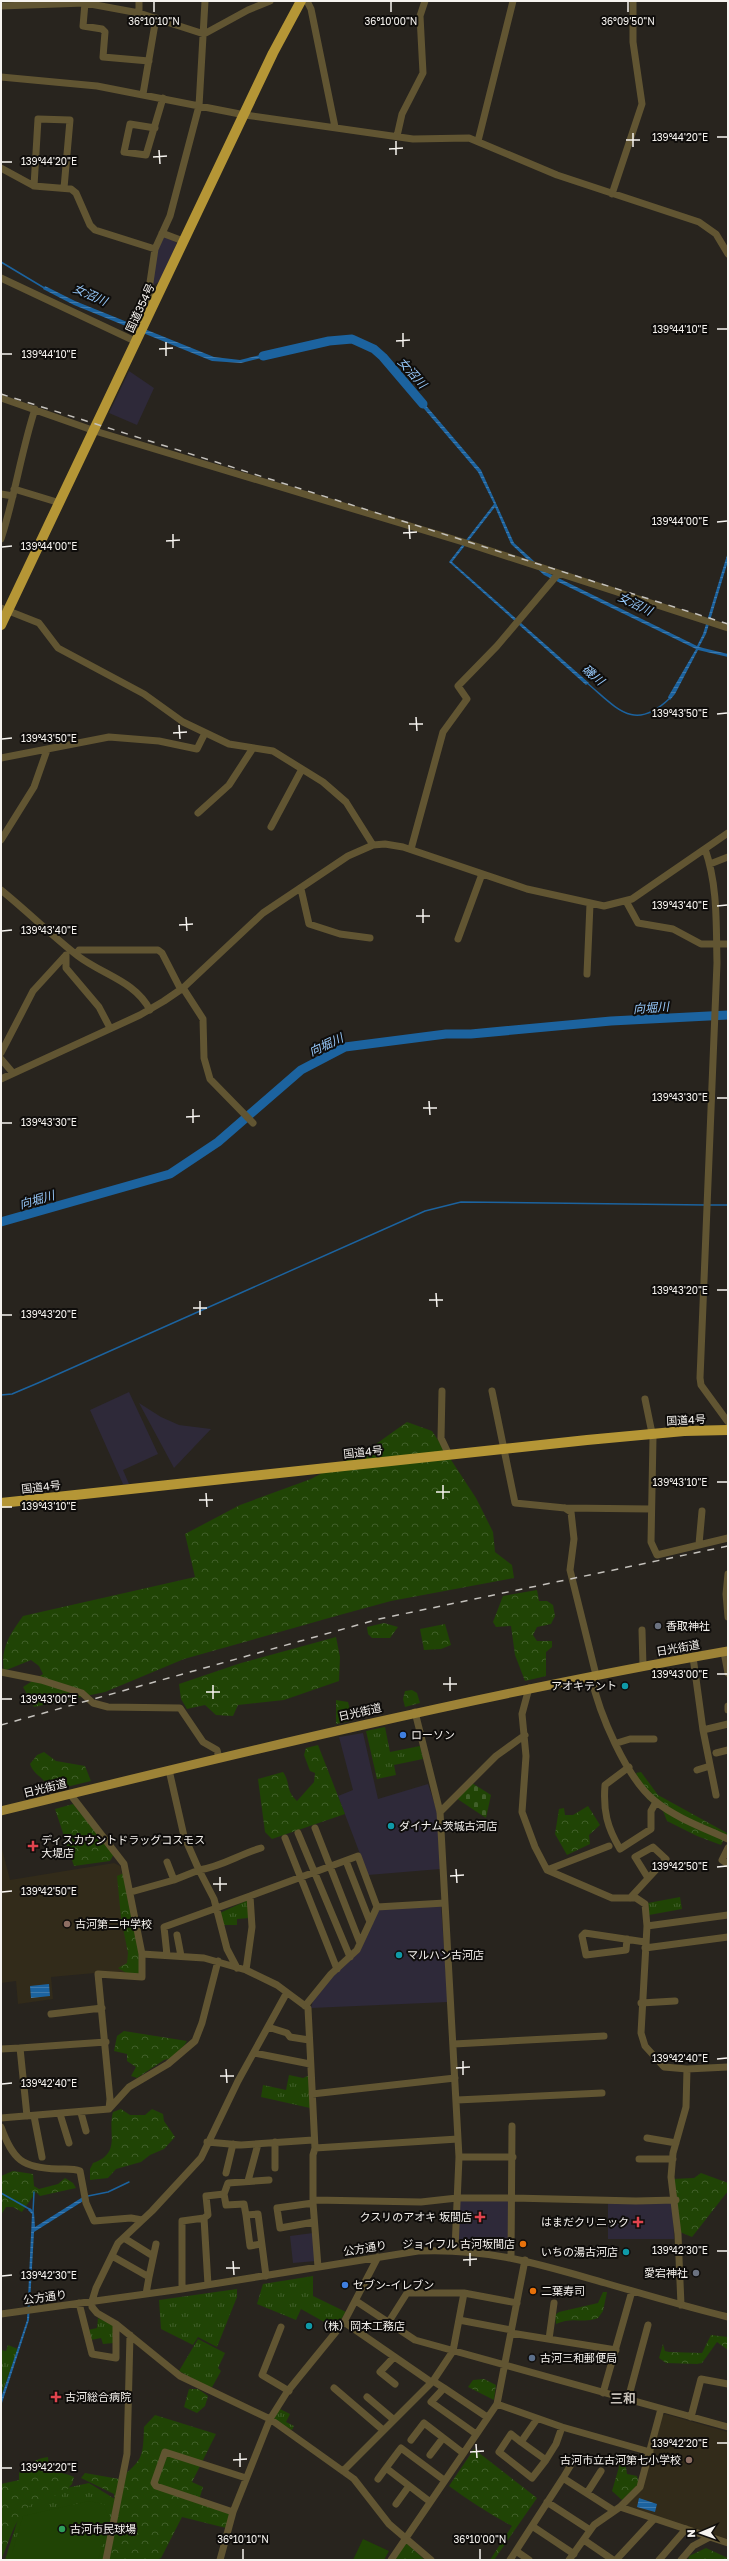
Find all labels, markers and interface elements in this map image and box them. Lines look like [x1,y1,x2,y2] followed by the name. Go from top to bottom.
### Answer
[128,15,180,27] text: 36°10'10"N
[365,15,417,27] text: 36°10'00"N
[601,15,655,27] text: 36°09'50"N
[652,131,708,143] text: 139°44'20"E
[21,155,77,167] text: 139°44'20"E
[71,280,112,310] water label: 女沼川
[123,281,157,334] street label: 国道354号
[652,323,708,335] text: 139°44'10"E
[21,348,77,360] text: 139°44'10"E
[395,354,431,393] water label: 女沼川
[652,515,708,527] text: 139°44'00"E
[21,540,77,552] text: 139°44'00"E
[616,589,656,619] water label: 女沼川
[579,661,609,689] water label: 磯川
[652,707,708,719] text: 139°43'50"E
[21,732,77,744] text: 139°43'50"E
[652,899,708,911] text: 139°43'40"E
[21,924,77,936] text: 139°43'40"E
[632,999,671,1016] water label: 向堀川
[306,1029,347,1059] water label: 向堀川
[652,1091,708,1103] text: 139°43'30"E
[21,1116,77,1128] text: 139°43'30"E
[17,1187,58,1212] water label: 向堀川
[652,1284,708,1296] text: 139°43'20"E
[21,1308,77,1320] text: 139°43'20"E
[666,1412,706,1427] street label: 国道4号
[343,1443,383,1460] street label: 国道4号
[653,1476,707,1488] text: 139°43'10"E
[21,1478,61,1495] street label: 国道4号
[22,1500,76,1512] text: 139°43'10"E
[666,1619,710,1632] place label: 香取神社
[653,1621,663,1631] marker: 香取神社
[655,1637,701,1658] street label: 日光街道
[652,1668,708,1680] text: 139°43'00"E
[551,1679,617,1692] place label: アオキテント
[620,1681,630,1691] marker: アオキテント
[21,1693,77,1705] text: 139°43'00"E
[337,1700,383,1723] street label: 日光街道
[411,1728,455,1741] place label: ローソン
[398,1730,408,1740] marker: ローソン
[22,1776,68,1799] street label: 日光街道
[399,1819,497,1832] place label: ダイナム茨城古河店
[386,1821,396,1831] marker: ダイナム茨城古河店
[41,1833,205,1859] place label: ディスカウントドラッグコスモス 大堤店
[28,1841,38,1851] marker: ディスカウントドラッグコスモス 大堤店
[652,1860,708,1872] text: 139°42'50"E
[21,1885,77,1897] text: 139°42'50"E
[75,1917,152,1930] place label: 古河第二中学校
[62,1919,72,1929] marker: 古河第二中学校
[407,1948,484,1961] place label: マルハン古河店
[394,1950,404,1960] marker: マルハン古河店
[652,2052,708,2064] text: 139°42'40"E
[21,2077,77,2089] text: 139°42'40"E
[360,2210,472,2223] place label: クスリのアオキ 坂間店
[475,2212,485,2222] marker: クスリのアオキ 坂間店
[541,2215,629,2228] place label: はまだクリニック
[632,2216,644,2228] marker: はまだクリニック
[402,2237,515,2250] place label: ジョイフル 古河坂間店
[342,2238,388,2257] street label: 公方通り
[518,2239,528,2249] marker: ジョイフル 古河坂間店
[652,2244,708,2256] text: 139°42'30"E
[541,2245,618,2258] place label: いちの湯古河店
[621,2247,631,2257] marker: いちの湯古河店
[644,2266,688,2279] place label: 愛宕神社
[691,2268,701,2278] marker: 愛宕神社
[21,2269,77,2281] text: 139°42'30"E
[353,2278,434,2291] place label: セブン-イレブン
[340,2280,350,2290] marker: セブン-イレブン
[541,2284,585,2297] place label: 二葉寿司
[528,2286,538,2296] marker: 二葉寿司
[22,2287,68,2306] street label: 公方通り
[317,2319,405,2332] place label: （株）岡本工務店
[304,2321,314,2331] marker: （株）岡本工務店
[540,2351,617,2364] place label: 古河三和郵便局
[527,2353,537,2363] marker: 古河三和郵便局
[65,2390,131,2403] place label: 古河総合病院
[610,2390,636,2406] district label: 三和
[50,2391,62,2403] marker: 古河総合病院
[652,2437,708,2449] text: 139°42'20"E
[560,2453,681,2466] place label: 古河市立古河第七小学校
[684,2455,694,2465] marker: 古河市立古河第七小学校
[21,2461,77,2473] text: 139°42'20"E
[681,2513,721,2553] north arrow
[70,2522,136,2535] place label: 古河市民球場
[57,2524,67,2534] marker: 古河市民球場
[684,2529,697,2538] text: N
[217,2533,269,2545] text: 36°10'10"N
[454,2533,506,2545] text: 36°10'00"N

